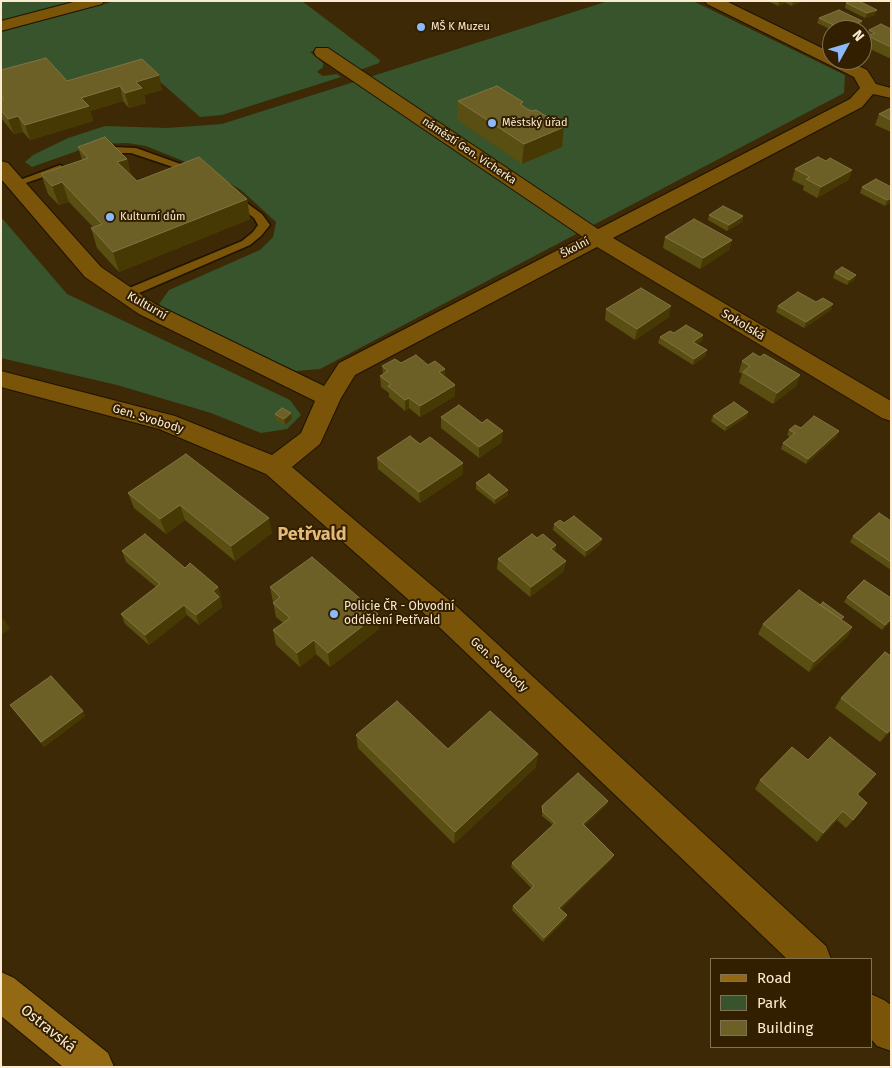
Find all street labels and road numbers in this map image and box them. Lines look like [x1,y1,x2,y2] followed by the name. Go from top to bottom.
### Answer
[419,115,519,187] street label: náměstí Gen. Vicherka
[558,235,592,261] street label: Školní
[124,289,170,323] street label: Kulturní
[719,306,767,344] street label: Sokolská
[111,401,185,437] street label: Gen. Svobody
[467,635,531,695] street label: Gen. Svobody
[17,1001,79,1057] street label: Ostravská

